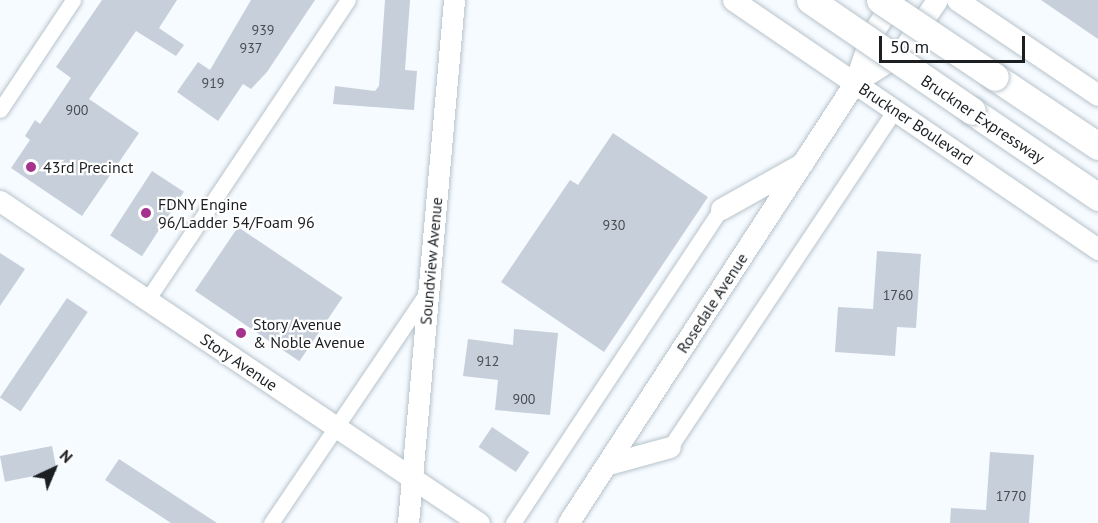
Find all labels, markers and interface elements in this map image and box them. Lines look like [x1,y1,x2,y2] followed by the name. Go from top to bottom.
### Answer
[252,22,274,38] house number: 939
[882,24,1028,62] scale bar
[890,35,929,58] text: 50 m
[240,40,262,56] house number: 937
[918,71,1048,167] street label: Bruckner Expressway
[202,75,224,91] house number: 919
[855,79,977,169] street label: Bruckner Boulevard
[66,102,88,118] house number: 900
[43,157,133,177] place label: 43rd Precinct
[24,160,38,174] marker: 43rd Precinct
[158,194,315,232] place label: FDNY Engine 96/Ladder 54/Foam 96
[416,196,446,326] street label: Soundview Avenue
[139,206,153,220] marker: FDNY Engine 96/Ladder 54/Foam 96
[603,217,625,233] house number: 930
[672,249,752,357] street label: Rosedale Avenue
[883,287,913,303] house number: 1760
[253,314,365,352] place label: Story Avenue & Noble Avenue
[234,326,248,340] marker: Story Avenue & Noble Avenue
[197,329,281,395] street label: Story Avenue
[477,353,499,369] house number: 912
[513,391,535,407] house number: 900
[24,439,84,499] north arrow
[56,445,77,467] text: N
[996,488,1026,504] house number: 1770

